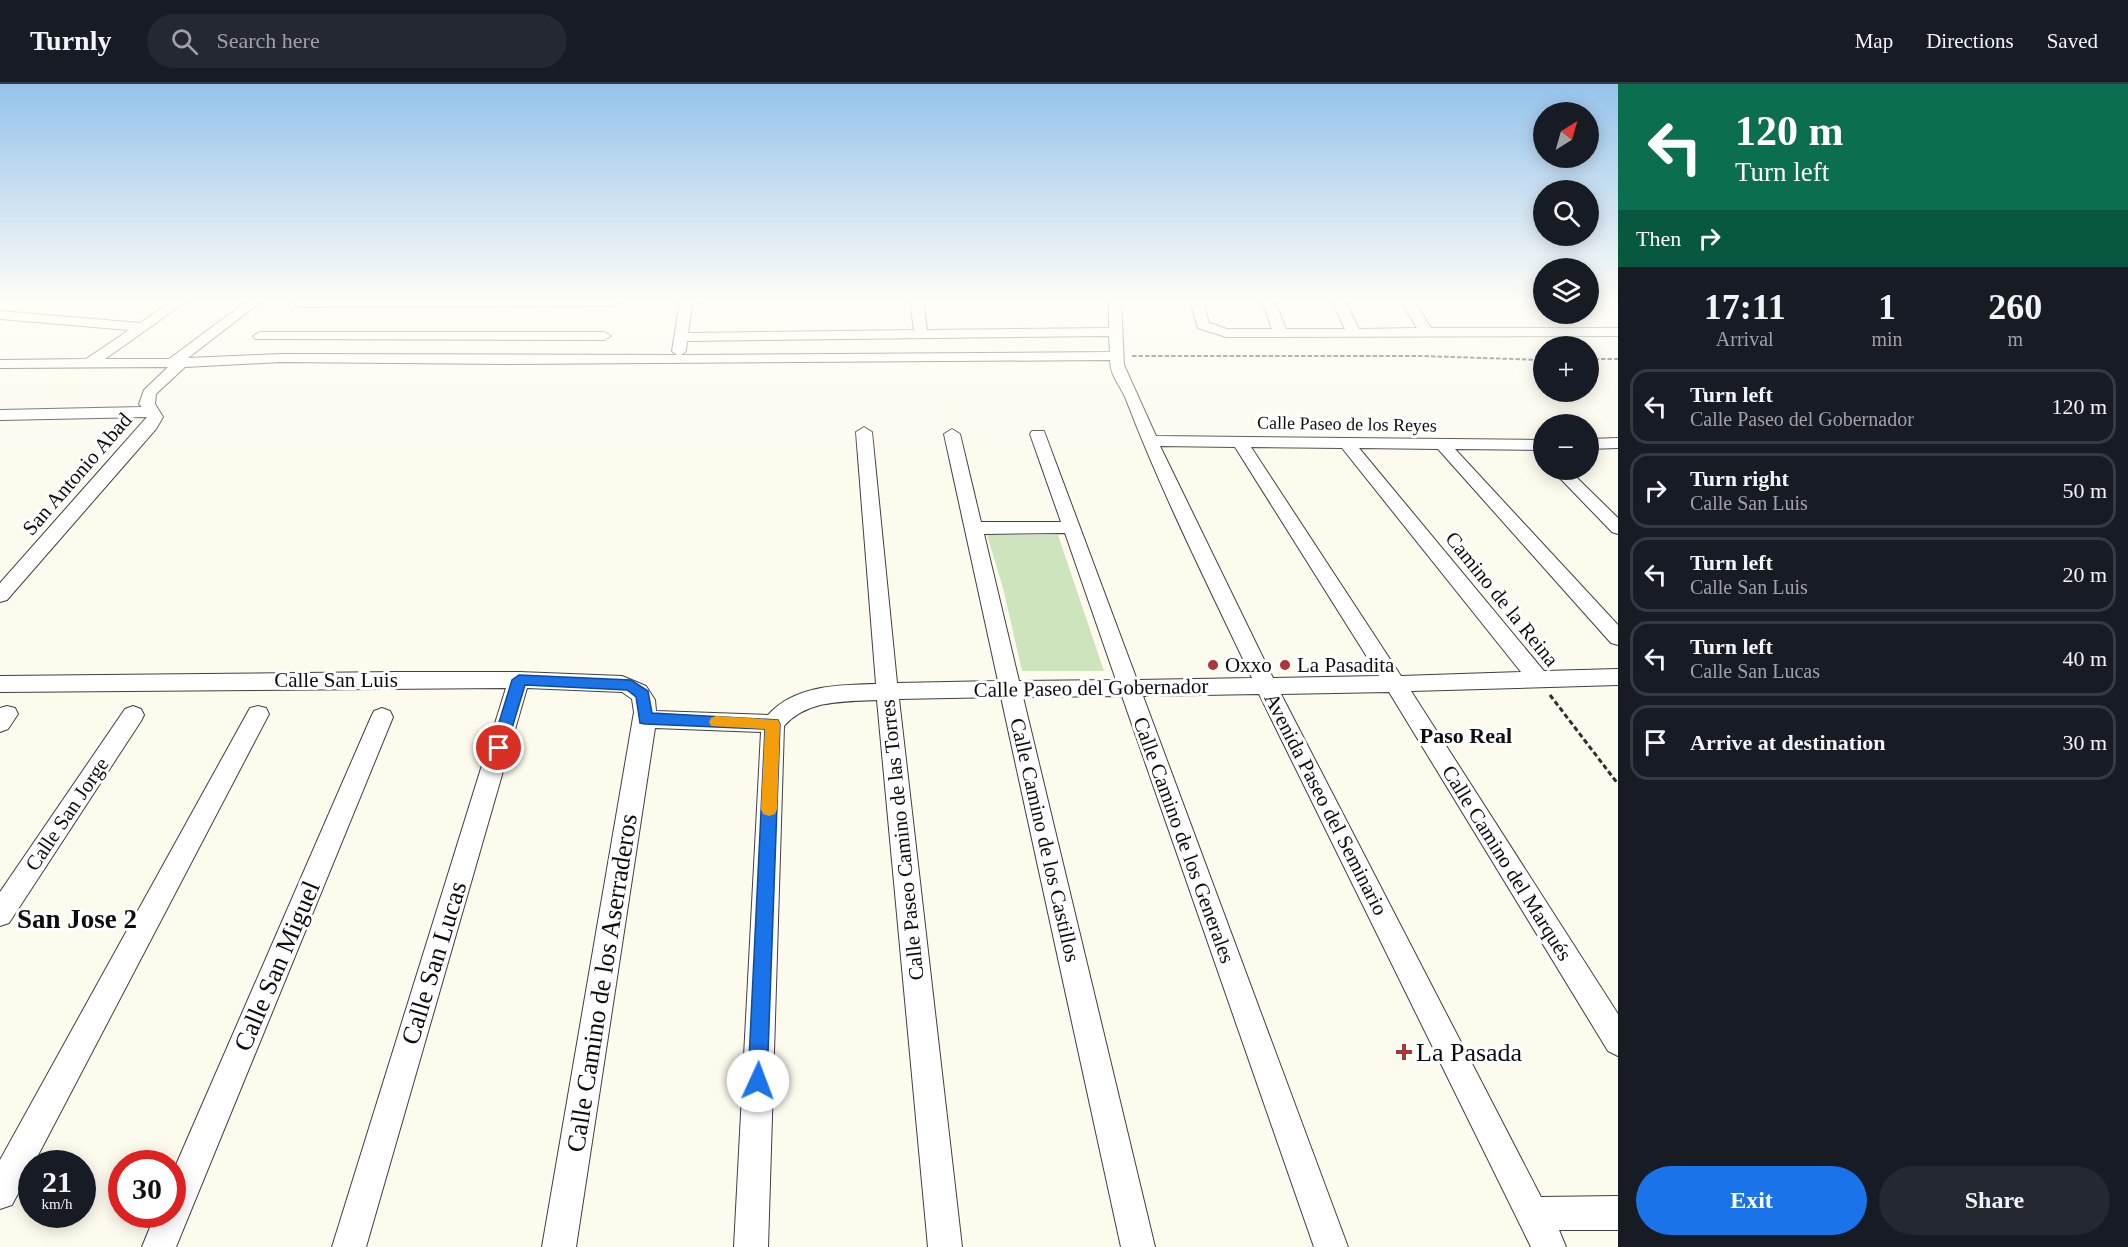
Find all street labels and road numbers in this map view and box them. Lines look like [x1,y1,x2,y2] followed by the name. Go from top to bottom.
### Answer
[17,408,137,540] street label: San Antonio Abad
[1257,412,1437,436] street label: Calle Paseo de los Reyes
[1440,527,1564,672] street label: Camino de la Reina
[274,668,398,692] street label: Calle San Luis
[973,674,1209,702] street label: Calle Paseo del Gobernador
[1259,689,1393,919] street label: Avenida Paseo del Seminario
[875,698,929,982] street label: Calle Paseo Camino de las Torres
[1128,714,1240,966] street label: Calle Camino de los Generales
[1005,716,1085,964] street label: Calle Camino de los Castillos
[20,753,114,875] street label: Calle San Jorge
[1437,761,1577,965] street label: Calle Camino del Marqués
[561,812,643,1154] street label: Calle Camino de los Aserraderos
[228,877,326,1055] street label: Calle San Miguel
[395,878,473,1048] street label: Calle San Lucas

